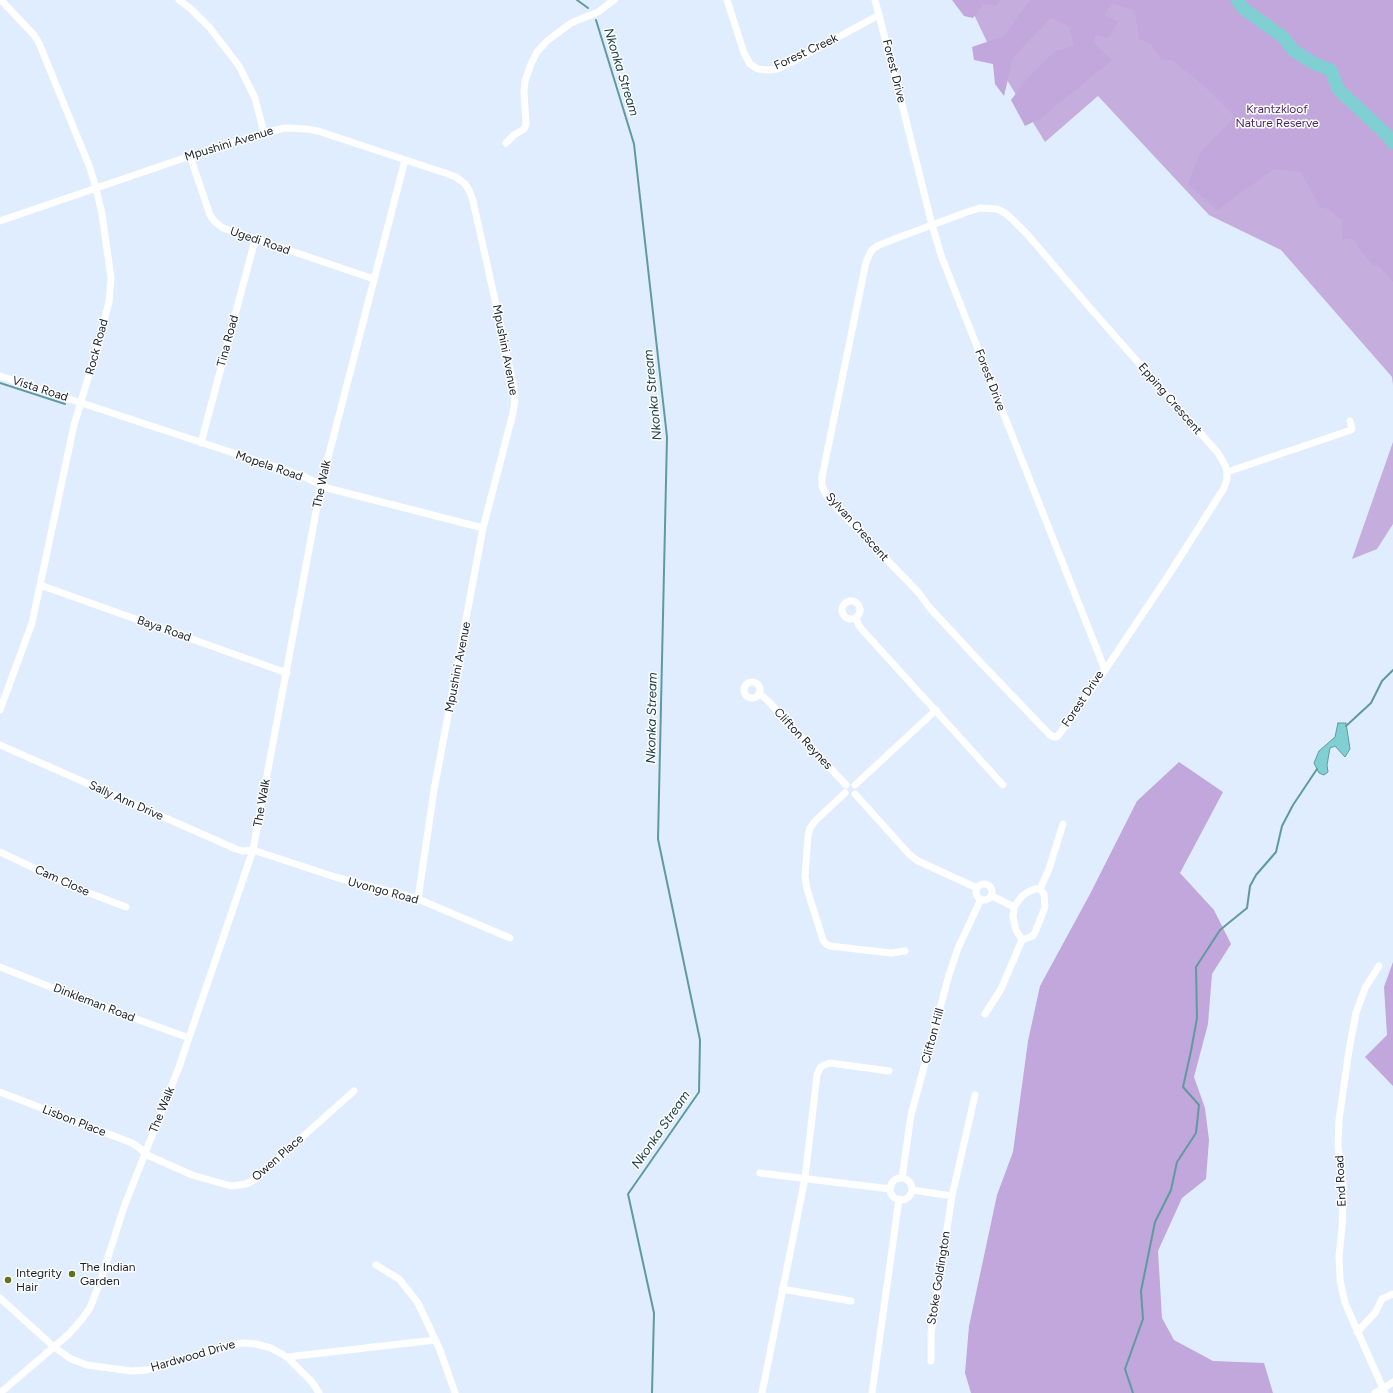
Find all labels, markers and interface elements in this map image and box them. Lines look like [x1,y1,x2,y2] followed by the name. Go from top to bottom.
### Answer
[600,26,642,118] water label: Nkonka Stream
[772,31,840,73] street label: Forest Creek
[879,38,909,104] street label: Forest Drive
[1235,102,1319,130] park label: Krantzkloof Nature Reserve
[183,124,275,164] street label: Mpushini Avenue
[228,224,292,258] street label: Ugedi Road
[489,303,521,397] street label: Mpushini Avenue
[214,314,242,368] street label: Tina Road
[83,317,111,377] street label: Rock Road
[972,347,1008,413] street label: Forest Drive
[640,349,666,441] water label: Nkonka Stream
[1135,360,1205,438] street label: Epping Crescent
[10,373,70,405] street label: Vista Road
[234,448,304,484] street label: Mopela Road
[310,459,334,509] street label: The Walk
[822,490,892,564] street label: Sylvan Crescent
[135,613,193,645] street label: Baya Road
[442,620,474,714] street label: Mpushini Avenue
[1059,668,1107,730] street label: Forest Drive
[643,672,661,764] water label: Nkonka Stream
[771,705,835,773] street label: Clifton Reynes
[86,778,166,824] street label: Sally Ann Drive
[251,778,273,828] street label: The Walk
[32,863,92,899] street label: Cam Close
[346,875,420,907] street label: Uvongo Road
[51,981,137,1025] street label: Dinkleman Road
[919,1007,947,1065] street label: Clifton Hill
[146,1085,178,1135] street label: The Walk
[628,1088,694,1172] water label: Nkonka Stream
[40,1102,108,1140] street label: Lisbon Place
[249,1132,307,1184] street label: Owen Place
[1332,1155,1350,1207] street label: End Road
[924,1230,954,1326] street label: Stoke Goldington
[80,1260,135,1288] place label: The Indian Garden
[16,1266,62,1294] place label: Integrity Hair
[67,1269,77,1279] marker: The Indian Garden
[3,1275,13,1285] marker: Integrity Hair
[149,1337,237,1375] street label: Hardwood Drive

